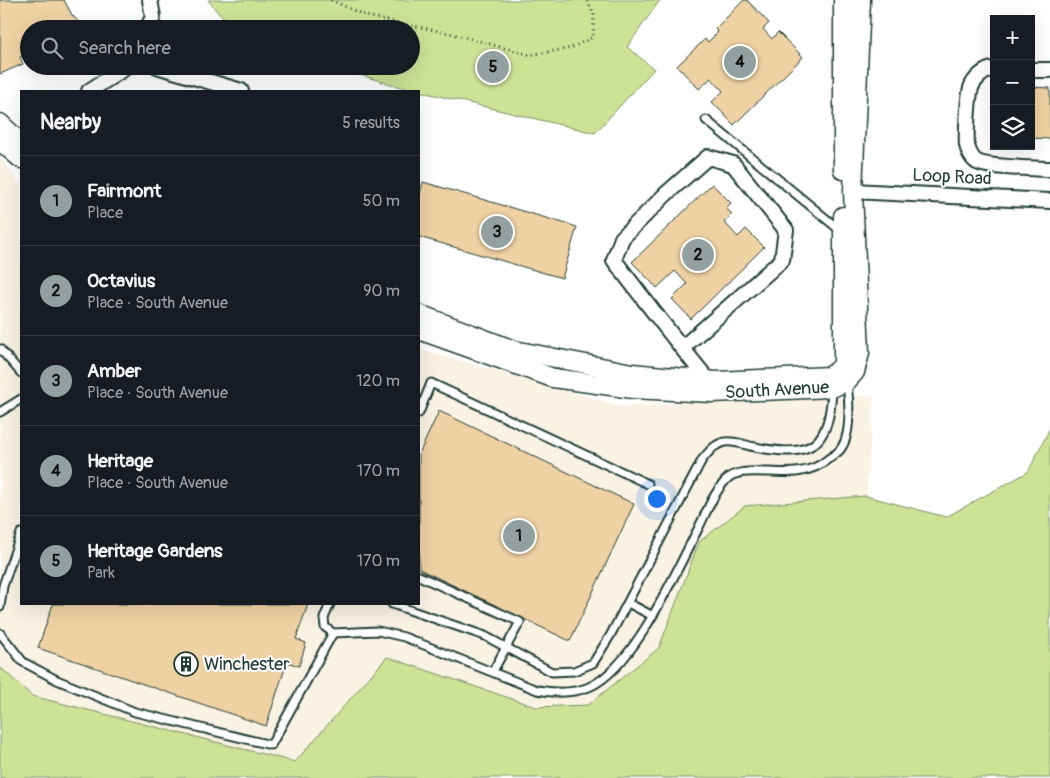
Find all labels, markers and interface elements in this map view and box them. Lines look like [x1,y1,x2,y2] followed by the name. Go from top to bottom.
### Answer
[990,15,1035,150] map controls
[990,15,1035,60] button: +
[20,20,420,75] search box
[38,34,66,62] icon: search
[78,36,171,60] text: Search here
[724,43,756,81] pin: 4
[477,48,509,86] pin: 5
[990,60,1035,105] button: −
[990,105,1035,150] button: layers
[40,109,101,136] text: Nearby
[342,113,400,133] text: 5 results
[912,163,992,191] street label: Loop Road
[87,179,161,203] text: Fairmont
[53,191,59,211] text: 1
[363,191,400,211] text: 50 m
[87,203,123,223] text: Place
[481,213,513,251] pin: 3
[682,236,714,274] pin: 2
[87,269,155,293] text: Octavius
[52,281,60,301] text: 2
[363,281,400,301] text: 90 m
[87,293,228,313] text: Place · South Avenue
[87,359,141,383] text: Amber
[52,371,60,391] text: 3
[356,371,400,391] text: 120 m
[724,376,830,404] street label: South Avenue
[87,383,228,403] text: Place · South Avenue
[87,449,153,473] text: Heritage
[51,461,61,481] text: 4
[357,461,400,481] text: 170 m
[87,473,228,493] text: Place · South Avenue
[644,486,670,512] your location
[503,517,535,555] pin: 1
[87,539,223,563] text: Heritage Gardens
[52,551,60,571] text: 5
[357,551,400,571] text: 170 m
[87,563,115,583] text: Park
[173,651,199,677] building icon: Winchester
[204,653,290,676] place label: Winchester

